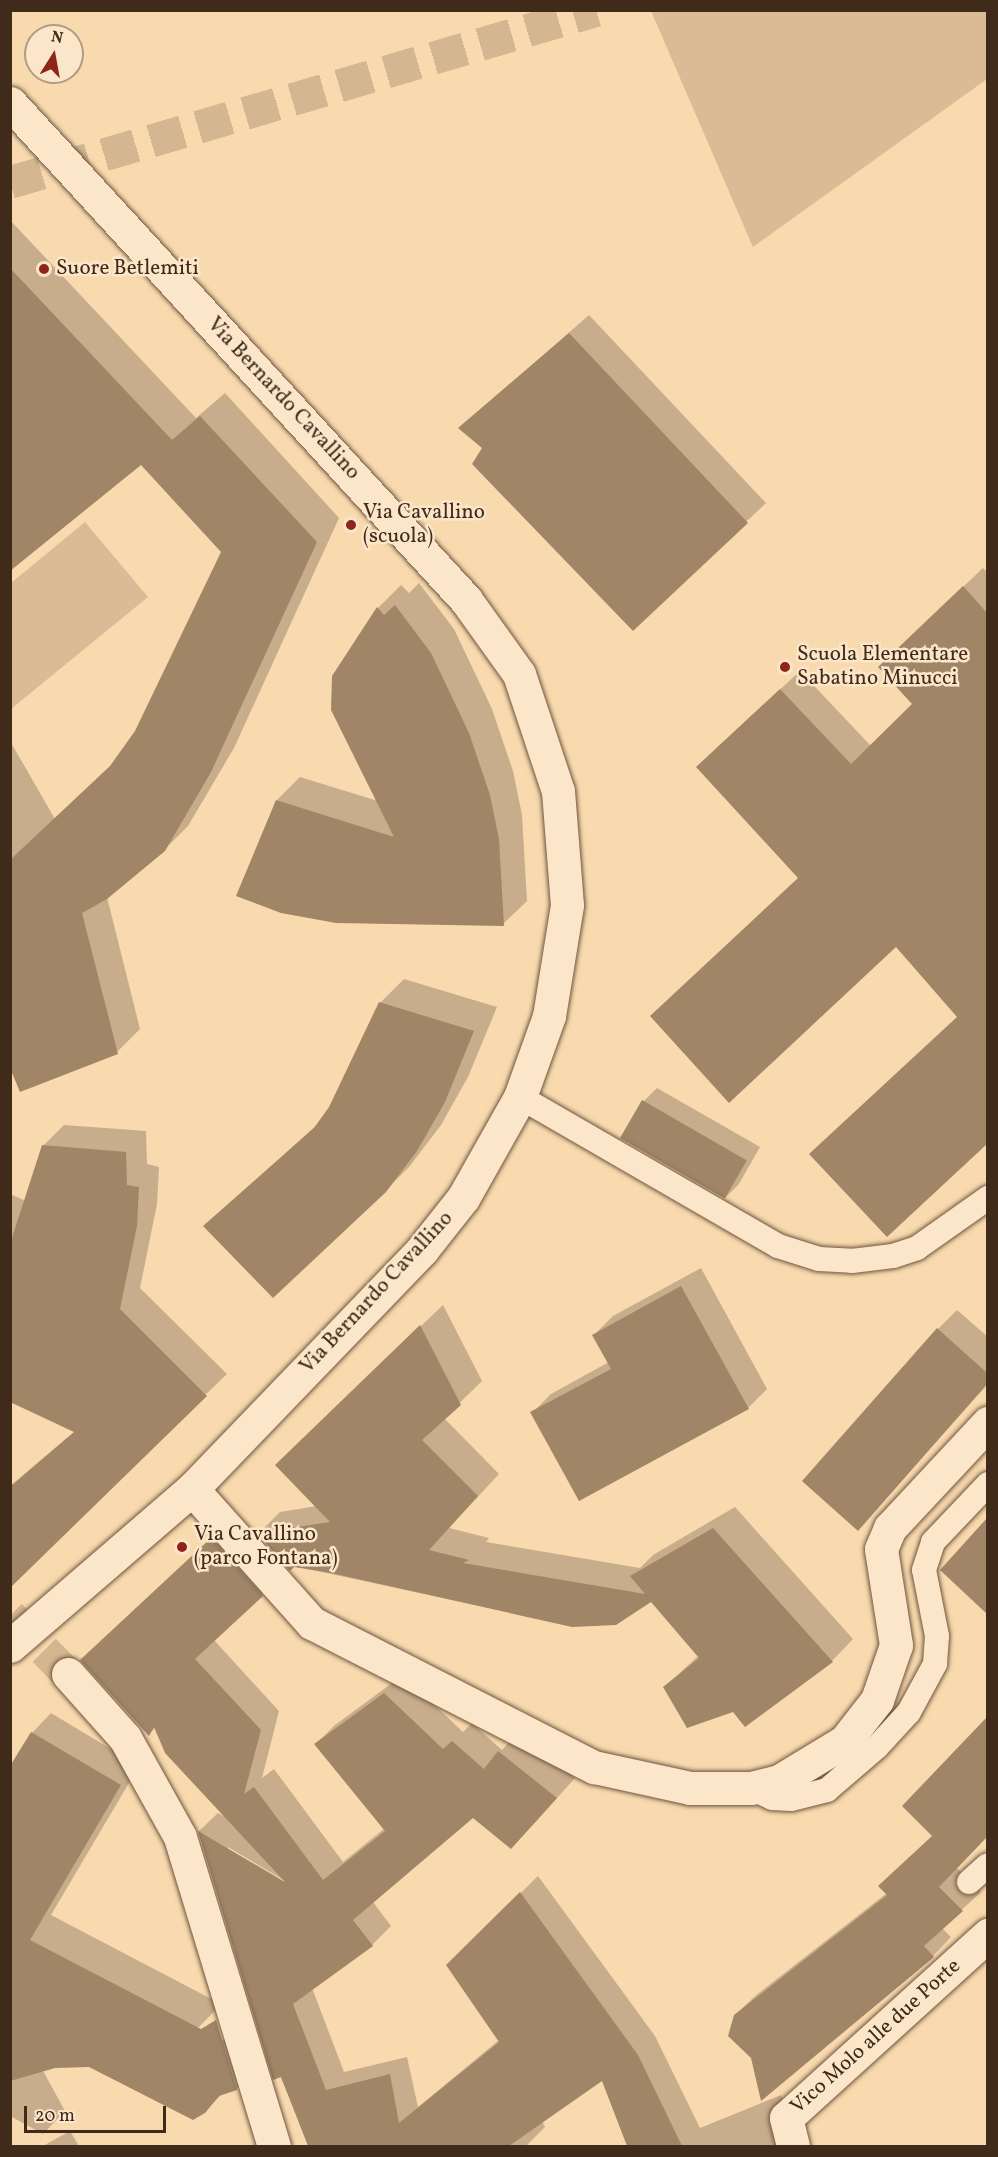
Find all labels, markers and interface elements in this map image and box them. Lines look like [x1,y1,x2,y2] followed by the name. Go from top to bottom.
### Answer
[24,24,84,84] north arrow
[49,26,65,50] text: N
[56,256,199,282] place label: Suore Betlemiti
[37,262,51,276] marker: Suore Betlemiti
[201,313,365,485] street label: Via Bernardo Cavallino
[363,500,485,550] place label: Via Cavallino (scuola)
[344,518,358,532] marker: Via Cavallino (scuola)
[797,642,968,692] place label: Scuola Elementare Sabatino Minucci
[778,660,792,674] marker: Scuola Elementare Sabatino Minucci
[295,1207,459,1379] street label: Via Bernardo Cavallino
[194,1522,338,1572] place label: Via Cavallino (parco Fontana)
[175,1540,189,1554] marker: Via Cavallino (parco Fontana)
[786,1954,966,2120] street label: Vico Molo alle due Porte
[27,2094,170,2132] scale bar
[35,2104,75,2129] text: 20 m

